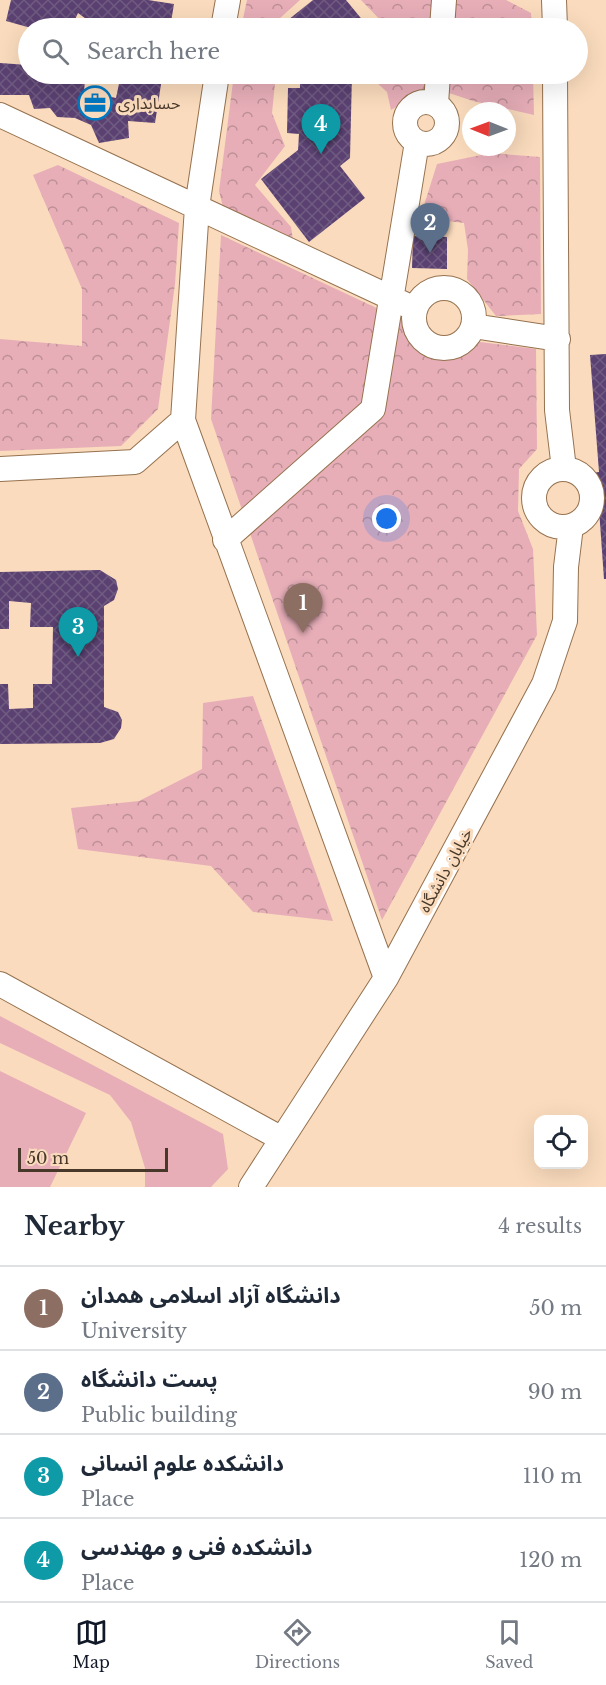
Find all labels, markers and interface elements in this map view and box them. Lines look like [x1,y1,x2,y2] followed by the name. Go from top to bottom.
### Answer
[18,18,588,84] search box
[39,35,72,68] icon: search
[87,38,220,65] text: Search here
[77,85,113,121] office icon: حسابداری
[118,93,180,113] place label: حسابداری
[462,102,516,156] north arrow
[302,104,340,154] pin: 4
[410,204,450,253] pin: 2
[372,504,401,533] your location
[284,584,322,633] pin: 1
[58,608,98,657] pin: 3
[414,824,476,916] street label: خیابان دانشگاه
[534,1115,588,1169] map controls
[534,1115,588,1169] button: locate
[18,1145,168,1172] scale bar
[27,1148,69,1168] text: 50 m
[24,1210,125,1242] text: Nearby
[498,1214,582,1238] text: 4 results
[81,1282,341,1309] text: دانشگاه آزاد اسلامی همدان
[39,1296,48,1320] text: 1
[529,1296,582,1320] text: 50 m
[81,1319,187,1343] text: University
[81,1366,218,1393] text: پست دانشگاه
[37,1380,50,1404] text: 2
[528,1380,582,1404] text: 90 m
[81,1403,237,1427] text: Public building
[81,1450,284,1477] text: دانشکده علوم انسانی
[37,1464,50,1488] text: 3
[523,1464,582,1488] text: 110 m
[81,1487,135,1511] text: Place
[81,1534,312,1561] text: دانشکده فنی و مهندسی
[37,1548,50,1572] text: 4
[519,1548,582,1572] text: 120 m
[81,1571,135,1595] text: Place
[73,1616,110,1672] tab: Map
[255,1616,340,1672] tab: Directions
[485,1616,533,1672] tab: Saved

